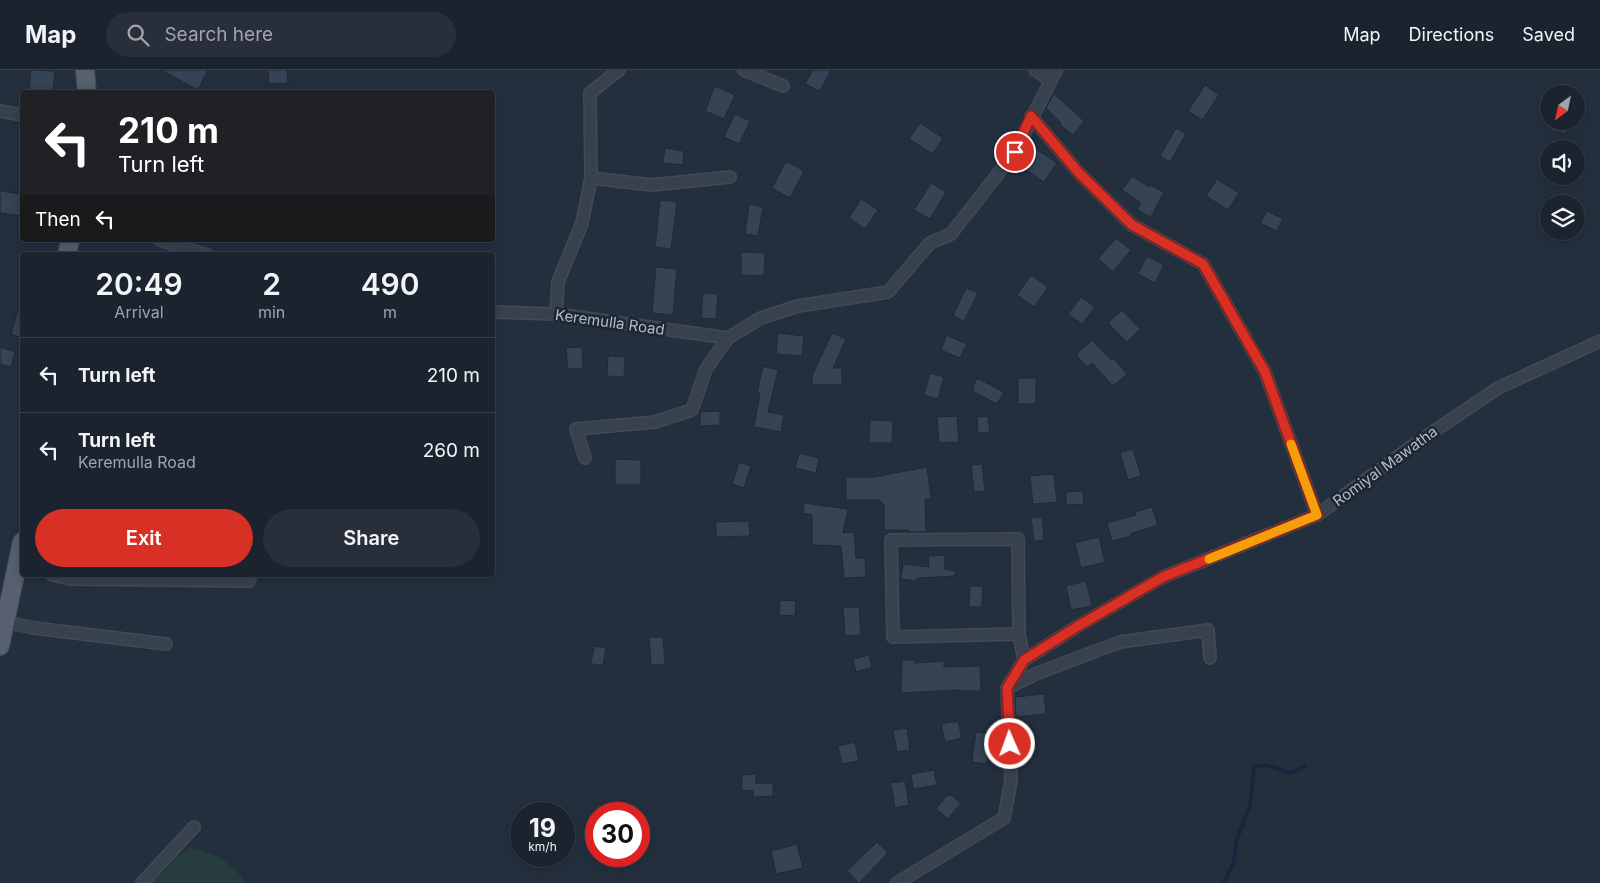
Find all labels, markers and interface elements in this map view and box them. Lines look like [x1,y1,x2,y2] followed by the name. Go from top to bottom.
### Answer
[106,12,456,57] search box
[25,20,76,49] text: Map
[124,21,152,49] icon: search
[164,23,273,46] text: Search here
[1343,24,1381,45] text: Map
[1409,24,1494,45] text: Directions
[1522,24,1575,45] text: Saved
[1540,85,1585,130] north arrow
[1540,85,1585,240] map controls
[118,109,219,151] text: 210 m
[35,110,100,175] icon: left
[994,131,1036,173] pin
[1001,138,1029,166] icon: arrive
[1540,140,1585,185] button: sound
[118,151,204,177] text: Turn left
[1540,195,1585,240] button: layers
[91,205,119,233] icon: left
[35,208,81,231] text: Then
[95,266,183,302] text: 20:49
[262,266,281,302] text: 2
[361,266,420,302] text: 490
[114,302,164,322] text: Arrival
[258,302,285,322] text: min
[383,302,397,322] text: m
[554,305,666,339] street label: Keremulla Road
[35,361,63,389] icon: left
[78,364,156,387] text: Turn left
[427,364,480,387] text: 210 m
[1329,422,1441,510] street label: Romiyal Mawatha
[78,429,156,452] text: Turn left
[35,436,63,464] icon: left
[423,439,480,462] text: 260 m
[78,452,196,472] text: Keremulla Road
[35,509,253,567] button: Exit
[263,509,480,567] button: Share
[983,717,1035,769] position arrow
[585,802,650,867] speed limit sign: 30
[529,813,556,843] text: 19
[528,839,557,854] text: km/h

